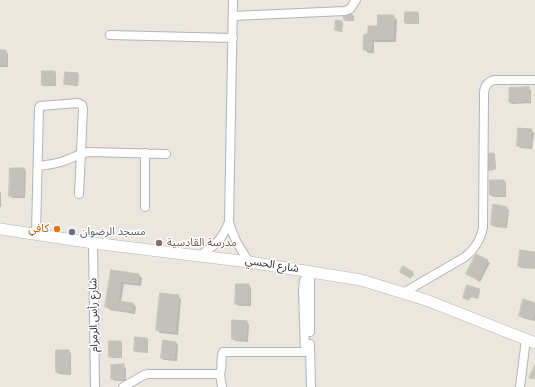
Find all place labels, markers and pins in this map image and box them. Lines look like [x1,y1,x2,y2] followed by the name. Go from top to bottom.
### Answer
[28,222,49,236] place label: كافي
[52,224,62,234] marker: كافي
[80,225,146,239] place label: مسجد الرضوان
[67,227,77,237] marker: مسجد الرضوان
[167,236,237,250] place label: مدرسة القادسية
[154,238,164,248] marker: مدرسة القادسية

